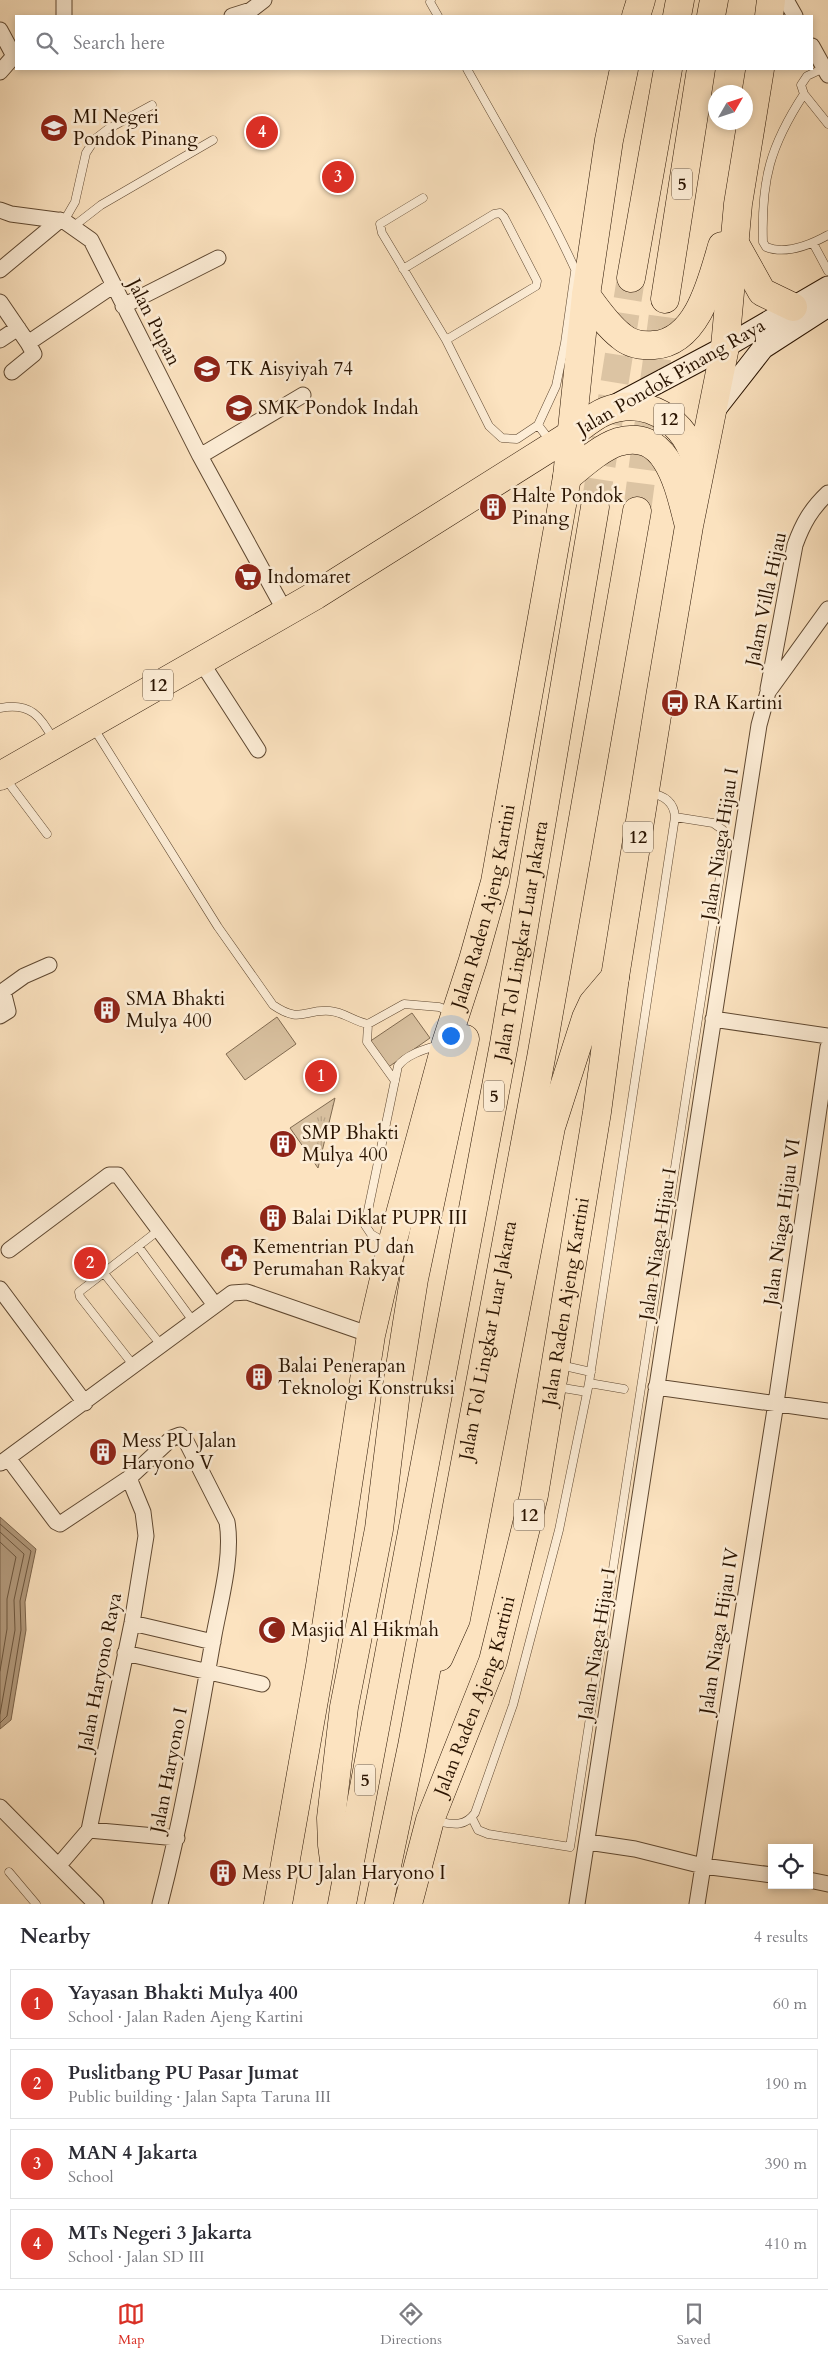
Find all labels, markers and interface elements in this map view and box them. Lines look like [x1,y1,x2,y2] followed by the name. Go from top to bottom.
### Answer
[15,15,813,70] search box
[33,29,61,57] icon: search
[73,30,165,56] text: Search here
[708,85,753,130] north arrow
[73,104,198,152] place label: MI Negeri Pondok Pinang
[39,113,69,143] school or university icon: MI Negeri Pondok Pinang
[246,113,278,151] pin: 4
[322,158,354,196] pin: 3
[672,168,692,200] road number: 5
[120,271,187,370] street label: Jalan Pupan
[570,312,770,443] street label: Jalan Pondok Pinang Raya
[192,354,222,384] school or university icon: TK Aisyiyah 74
[226,356,353,382] place label: TK Aisyiyah 74
[224,393,254,423] school or university icon: SMK Pondok Indah
[258,395,419,421] place label: SMK Pondok Indah
[654,404,684,434] road number: 12
[512,483,624,531] place label: Halte Pondok Pinang
[478,492,508,522] building icon: Halte Pondok Pinang
[738,530,793,671] street label: Jalam Villa Hijau
[233,562,263,592] supermarket icon: Indomaret
[267,564,351,590] place label: Indomaret
[143,670,173,700] road number: 12
[660,688,690,718] bus stop icon: RA Kartini
[694,690,783,716] place label: RA Kartini
[695,766,745,925] street label: Jalan Niaga Hijau I
[444,802,522,1015] street label: Jalan Raden Ajeng Kartini
[488,819,555,1066] street label: Jalan Tol Lingkar Luar Jakarta
[623,822,653,852] road number: 12
[126,986,225,1034] place label: SMA Bhakti Mulya 400
[92,995,122,1025] building icon: SMA Bhakti Mulya 400
[438,1023,464,1049] your location
[305,1057,337,1095] pin: 1
[484,1080,504,1112] road number: 5
[302,1120,399,1168] place label: SMP Bhakti Mulya 400
[268,1129,298,1159] building icon: SMP Bhakti Mulya 400
[757,1137,807,1310] street label: Jalan Niaga Hijau VI
[633,1166,683,1325] street label: Jalan Niaga Hijau I
[535,1195,596,1410] street label: Jalan Raden Ajeng Kartini
[258,1203,288,1233] building icon: Balai Diklat PUPR III
[292,1205,467,1231] place label: Balai Diklat PUPR III
[452,1219,523,1465] street label: Jalan Tol Lingkar Luar Jakarta
[253,1234,415,1282] place label: Kementrian PU dan Perumahan Rakyat
[219,1243,249,1273] public building icon: Kementrian PU dan Perumahan Rakyat
[74,1244,106,1282] pin: 2
[278,1353,455,1401] place label: Balai Penerapan Teknologi Konstruksi
[244,1362,274,1392] building icon: Balai Penerapan Teknologi Konstruksi
[122,1428,237,1476] place label: Mess PU Jalan Haryono V
[88,1437,118,1467] building icon: Mess PU Jalan Haryono V
[514,1500,544,1530] road number: 12
[693,1546,745,1719] street label: Jalan Niaga Hijau IV
[572,1566,622,1725] street label: Jalan Niaga Hijau I
[71,1591,128,1756] street label: Jalan Haryono Raya
[427,1593,522,1803] street label: Jalan Raden Ajeng Kartini
[257,1615,287,1645] mosque icon: Masjid Al Hikmah
[291,1617,439,1643] place label: Masjid Al Hikmah
[143,1705,194,1838] street label: Jalan Haryono I
[355,1764,375,1796] road number: 5
[768,1844,813,1889] map controls
[768,1844,813,1889] button: locate
[208,1858,238,1888] building icon: Mess PU Jalan Haryono I
[242,1860,446,1886] place label: Mess PU Jalan Haryono I
[20,1922,91,1951] text: Nearby
[754,1926,808,1948] text: 4 results
[68,1980,298,2006] text: Yayasan Bhakti Mulya 400
[33,1993,41,2015] text: 1
[773,1993,807,2015] text: 60 m
[68,2006,303,2028] text: School · Jalan Raden Ajeng Kartini
[68,2060,298,2086] text: Puslitbang PU Pasar Jumat
[33,2073,41,2095] text: 2
[765,2073,807,2095] text: 190 m
[68,2086,331,2108] text: Public building · Jalan Sapta Taruna III
[68,2140,198,2166] text: MAN 4 Jakarta
[33,2153,41,2175] text: 3
[765,2153,807,2175] text: 390 m
[68,2166,113,2188] text: School
[68,2220,252,2246] text: MTs Negeri 3 Jakarta
[33,2233,41,2255] text: 4
[765,2233,807,2255] text: 410 m
[68,2246,205,2268] text: School · Jalan SD III
[117,2300,145,2349] tab: Map
[380,2300,442,2349] tab: Directions
[677,2300,711,2349] tab: Saved

